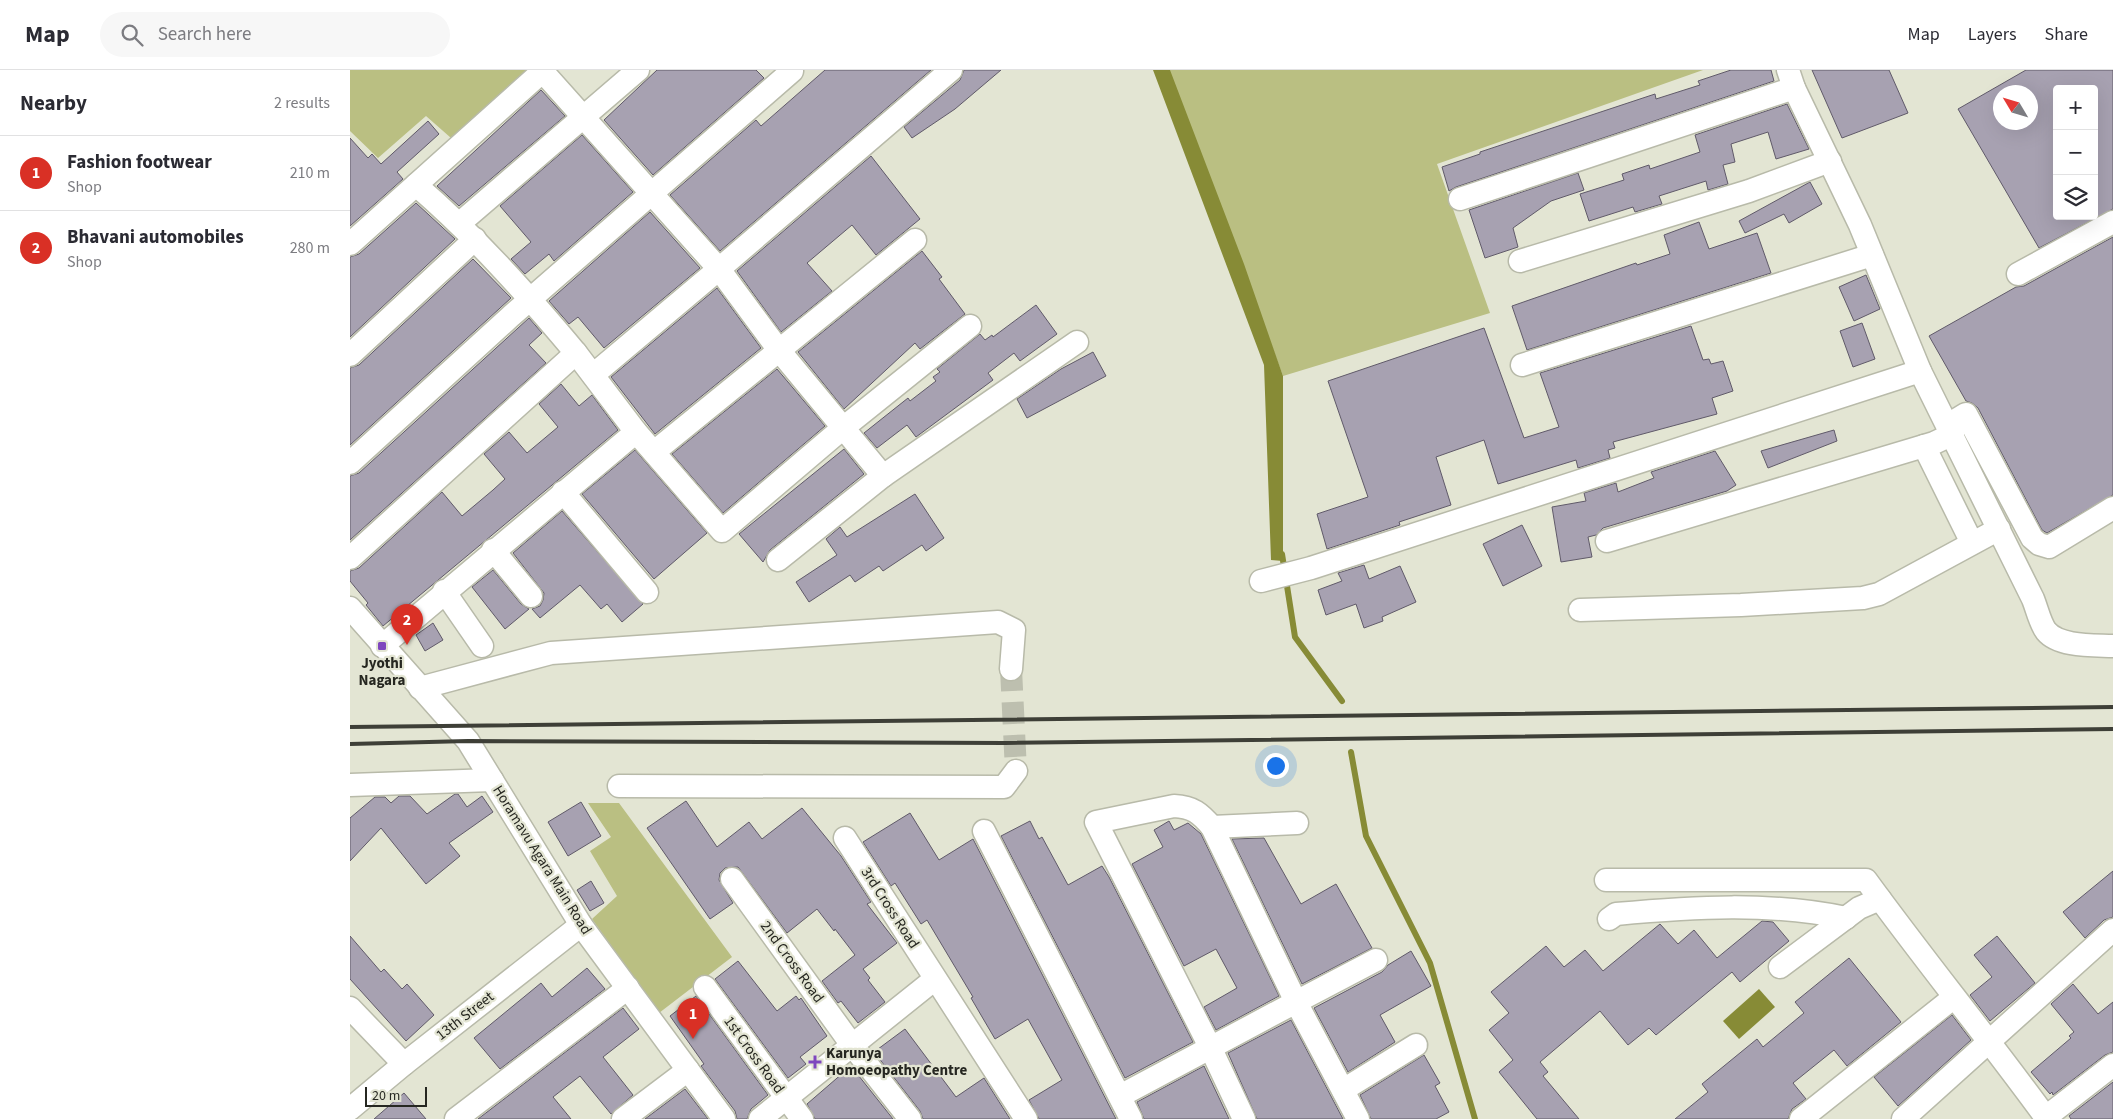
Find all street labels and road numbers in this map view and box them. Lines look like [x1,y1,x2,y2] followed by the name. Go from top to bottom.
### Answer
[487,781,597,939] street label: Horamavu Agara Main Road
[856,863,924,953] street label: 3rd Cross Road
[755,917,829,1007] street label: 2nd Cross Road
[431,987,499,1045] street label: 13th Street
[719,1012,789,1098] street label: 1st Cross Road

